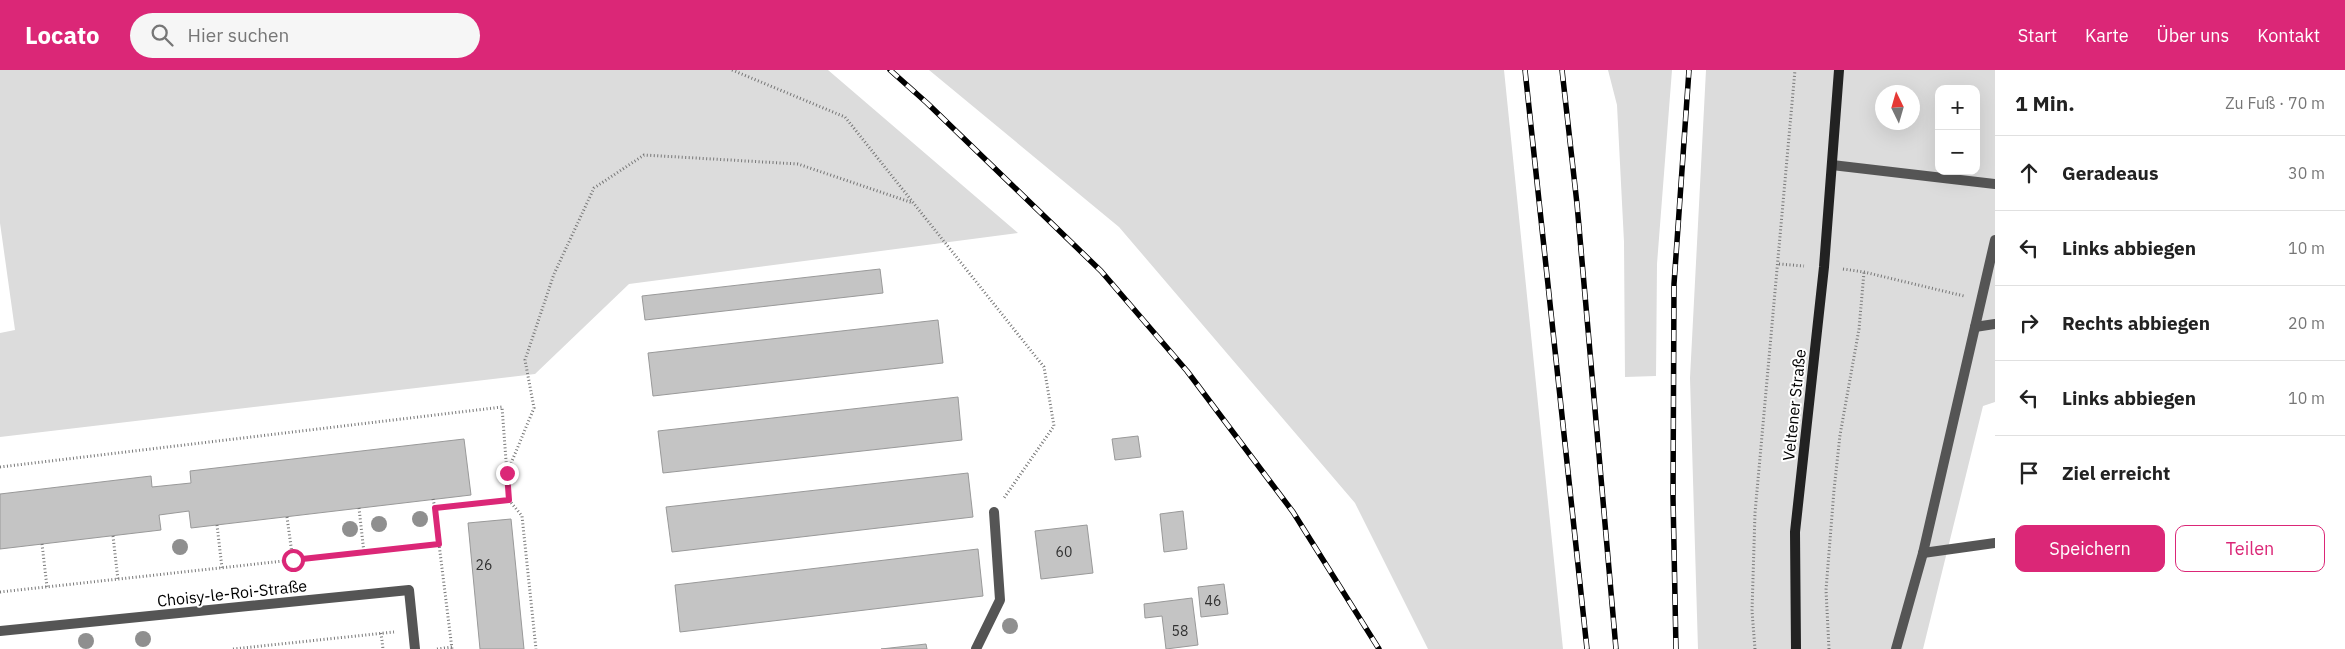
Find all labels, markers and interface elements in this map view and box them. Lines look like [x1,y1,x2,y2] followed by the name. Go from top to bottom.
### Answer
[130,13,480,58] search box
[25,19,100,51] text: Locato
[148,21,176,49] icon: search
[188,23,289,47] text: Hier suchen
[2018,24,2057,47] text: Start
[2085,24,2129,47] text: Karte
[2157,24,2229,47] text: Über uns
[2257,24,2320,47] text: Kontakt
[1875,85,1920,130] north arrow
[1935,85,1980,175] map controls
[1935,85,1980,130] button: +
[2015,89,2075,117] text: 1 Min.
[2225,93,2325,113] text: Zu Fuß · 70 m
[1935,130,1980,175] button: −
[2015,159,2043,187] icon: ahead
[2062,161,2159,185] text: Geradeaus
[2288,163,2325,183] text: 30 m
[2015,234,2043,262] icon: left
[2062,236,2196,260] text: Links abbiegen
[2288,238,2325,258] text: 10 m
[2015,309,2043,337] icon: right
[2062,311,2210,335] text: Rechts abbiegen
[2288,313,2325,333] text: 20 m
[1778,348,1810,462] street label: Veltener Straße
[2015,384,2043,412] icon: left
[2062,386,2196,410] text: Links abbiegen
[2288,388,2325,408] text: 10 m
[2015,459,2043,487] icon: arrive
[2062,461,2170,485] text: Ziel erreicht
[496,462,519,485] route end
[2015,525,2165,572] button: Speichern
[2175,525,2325,572] button: Teilen
[1056,543,1072,561] house number: 60
[282,549,305,572] route start
[476,556,492,574] house number: 26
[156,575,308,611] street label: Choisy-le-Roi-Straße
[1205,592,1221,610] house number: 46
[1172,622,1188,640] house number: 58

